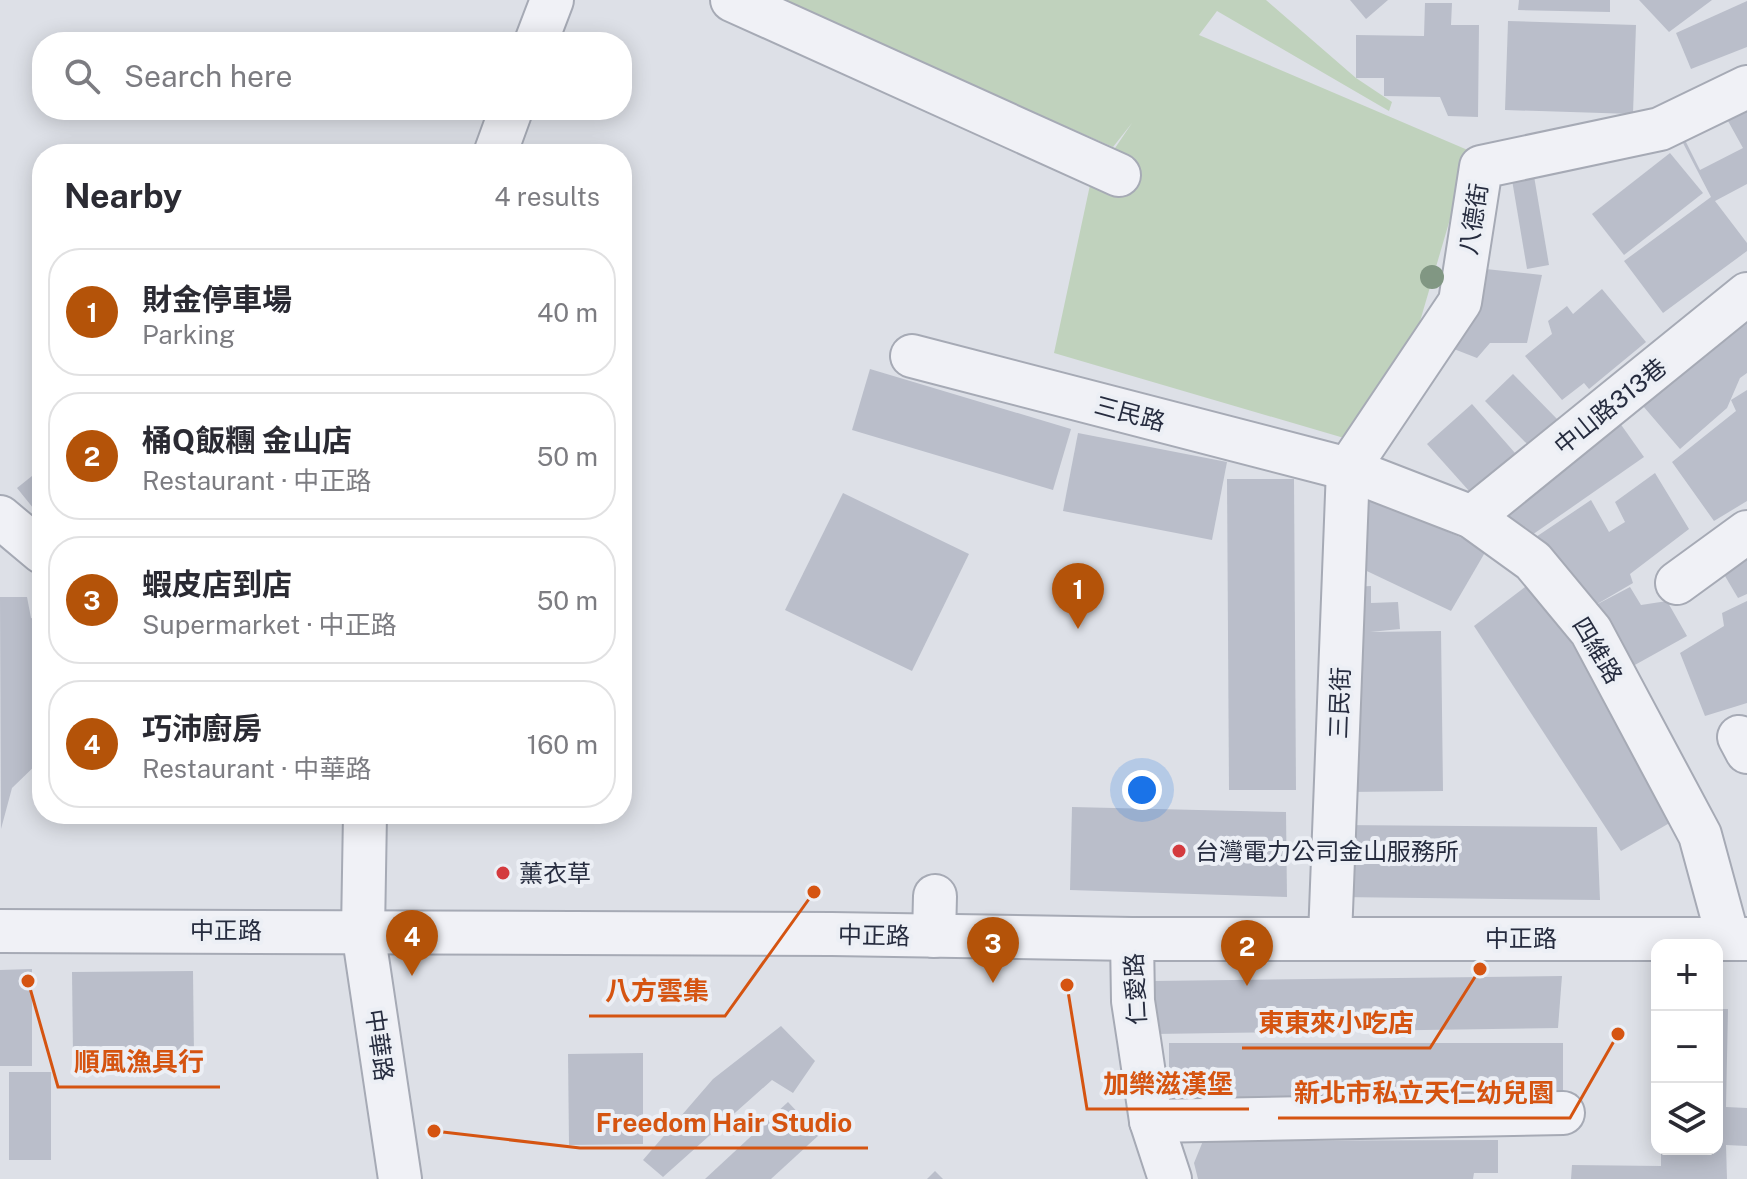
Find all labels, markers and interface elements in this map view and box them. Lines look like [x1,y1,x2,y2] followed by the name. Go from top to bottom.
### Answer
[32,32,632,120] search box
[60,54,104,98] icon: search
[124,58,292,94] text: Search here
[64,176,182,216] text: Nearby
[494,181,600,212] text: 4 results
[1454,181,1492,257] street label: 八德街
[142,281,292,317] text: 財金停車場
[86,297,98,328] text: 1
[537,297,598,328] text: 40 m
[142,319,235,350] text: Parking
[1548,352,1672,460] street label: 中山路313巷
[1092,390,1168,436] street label: 三民路
[142,422,352,458] text: 桶Q飯糰 金山店
[84,441,100,472] text: 2
[537,441,598,472] text: 50 m
[142,465,371,496] text: Restaurant · 中正路
[1052,563,1104,629] pin: 1
[142,566,292,602] text: 蝦皮店到店
[83,585,101,616] text: 3
[537,585,598,616] text: 50 m
[142,609,397,640] text: Supermarket · 中正路
[1567,612,1629,688] street label: 四維路
[1324,667,1354,739] street label: 三民街
[142,710,262,746] text: 巧沛廚房
[83,729,101,760] text: 4
[527,729,598,760] text: 160 m
[142,753,371,784] text: Restaurant · 中華路
[1122,770,1162,810] your location
[1195,837,1459,865] place label: 台灣電力公司金山服務所
[1170,842,1188,860] marker: 台灣電力公司金山服務所
[519,859,591,887] place label: 薰衣草
[494,864,512,882] marker: 薰衣草
[386,910,438,976] pin: 4
[190,916,262,944] street label: 中正路
[967,917,1019,983] pin: 3
[838,920,910,950] street label: 中正路
[1221,920,1273,986] pin: 2
[1485,924,1557,952] street label: 中正路
[1651,939,1723,1155] map controls
[1651,939,1723,1011] button: +
[1119,952,1151,1026] street label: 仁愛路
[589,966,725,1016] callout: 八方雲集
[605,975,709,1006] text: 八方雲集
[1242,998,1430,1048] callout: 東東來小吃店
[361,1007,399,1083] street label: 中華路
[1258,1007,1414,1038] text: 東東來小吃店
[1651,1011,1723,1083] button: −
[58,1037,220,1087] callout: 順風漁具行
[74,1046,204,1077] text: 順風漁具行
[1087,1059,1249,1109] callout: 加樂滋漢堡
[1103,1068,1233,1099] text: 加樂滋漢堡
[1278,1068,1570,1118] callout: 新北市私立天仁幼兒園
[1294,1077,1554,1108] text: 新北市私立天仁幼兒園
[1651,1083,1723,1155] button: layers
[580,1098,868,1148] callout: Freedom Hair Studio
[596,1107,852,1138] text: Freedom Hair Studio

